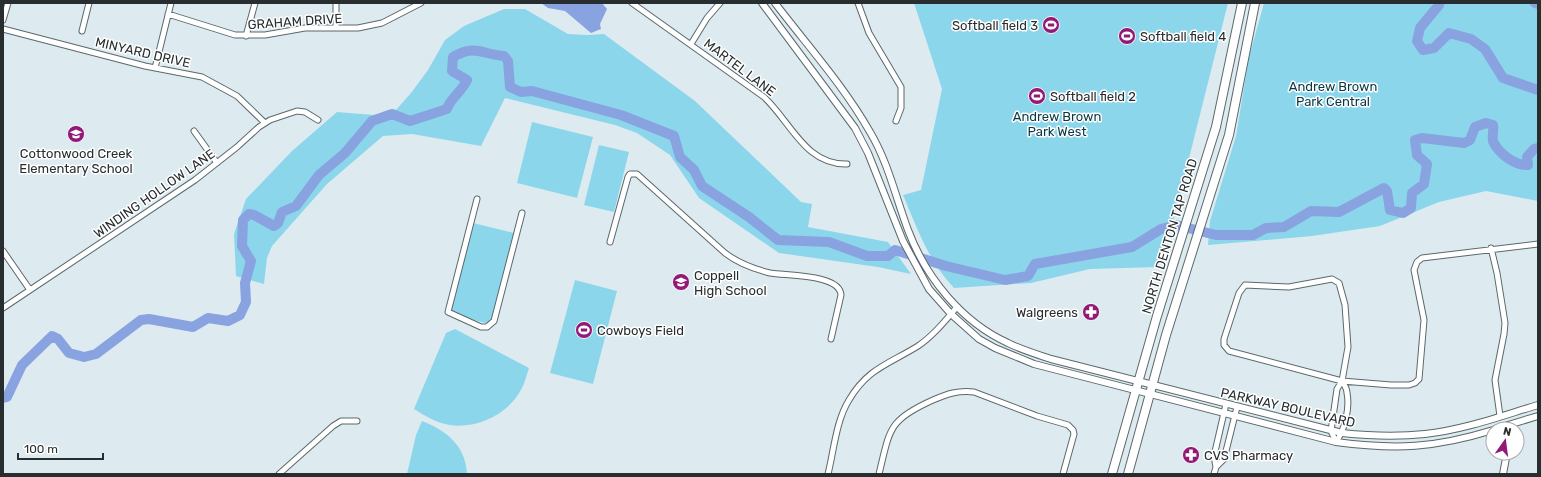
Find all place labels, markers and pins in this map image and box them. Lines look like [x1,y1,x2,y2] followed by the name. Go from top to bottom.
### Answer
[1041,15,1061,35] sports icon: Softball field 3
[952,18,1038,33] place label: Softball field 3
[1117,26,1137,46] sports icon: Softball field 4
[1140,29,1226,44] place label: Softball field 4
[1027,86,1047,106] sports icon: Softball field 2
[1050,89,1136,104] place label: Softball field 2
[66,124,86,144] school or university icon: Cottonwood Creek Elementary School
[19,146,133,176] place label: Cottonwood Creek Elementary School
[694,268,767,299] place label: Coppell High School
[671,272,691,292] school or university icon: Coppell High School
[1081,302,1101,322] pharmacy icon: Walgreens
[1016,305,1078,321] place label: Walgreens
[574,320,594,340] sports icon: Cowboys Field
[597,323,684,338] place label: Cowboys Field
[1181,445,1201,465] pharmacy icon: CVS Pharmacy
[1204,448,1293,463] place label: CVS Pharmacy

